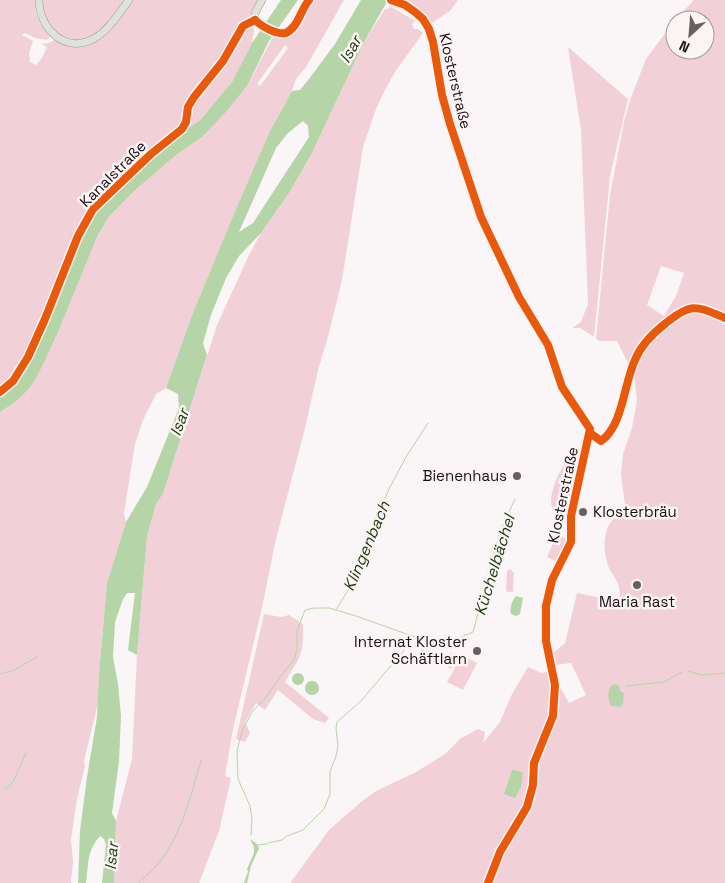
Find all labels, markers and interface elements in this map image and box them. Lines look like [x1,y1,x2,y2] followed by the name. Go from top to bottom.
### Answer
[665,10,715,60] north arrow
[334,30,367,66] water label: Isar
[435,31,476,131] street label: Klosterstraße
[676,37,692,57] text: N
[75,136,150,211] street label: Kanalstraße
[165,404,195,439] water label: Isar
[543,445,582,545] street label: Klosterstraße
[423,466,507,485] place label: Bienenhaus
[511,470,523,482] marker: Bienenhaus
[338,497,395,594] water label: Klingenbach
[593,502,677,521] place label: Klosterbräu
[577,506,589,518] marker: Klosterbräu
[469,510,520,618] water label: Küchelbächel
[631,579,643,591] marker: Maria Rast
[599,592,675,611] place label: Maria Rast
[354,632,467,668] place label: Internat Kloster Schäftlarn
[471,645,483,657] marker: Internat Kloster Schäftlarn
[100,839,123,871] water label: Isar

